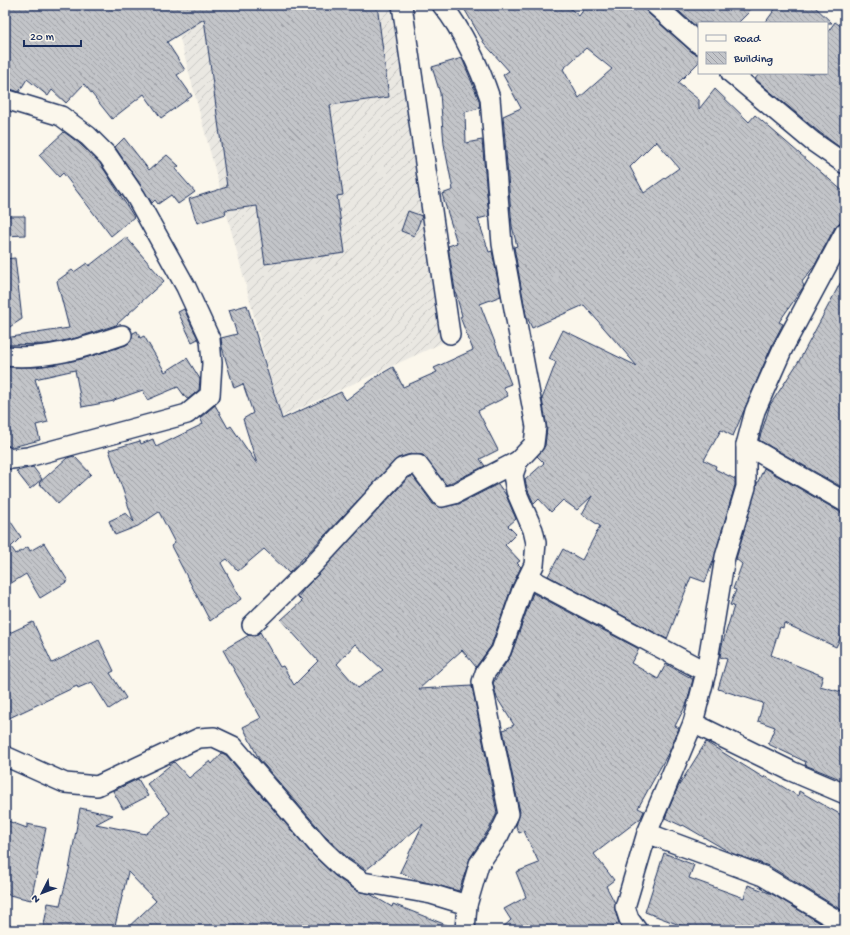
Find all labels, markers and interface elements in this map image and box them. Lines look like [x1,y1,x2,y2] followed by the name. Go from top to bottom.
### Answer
[24,22,81,48] scale bar
[698,22,828,74] legend
[30,31,55,45] text: 20 m
[734,33,761,47] text: Road
[733,53,773,67] text: Building
[22,873,62,913] north arrow
[29,892,43,905] text: N

